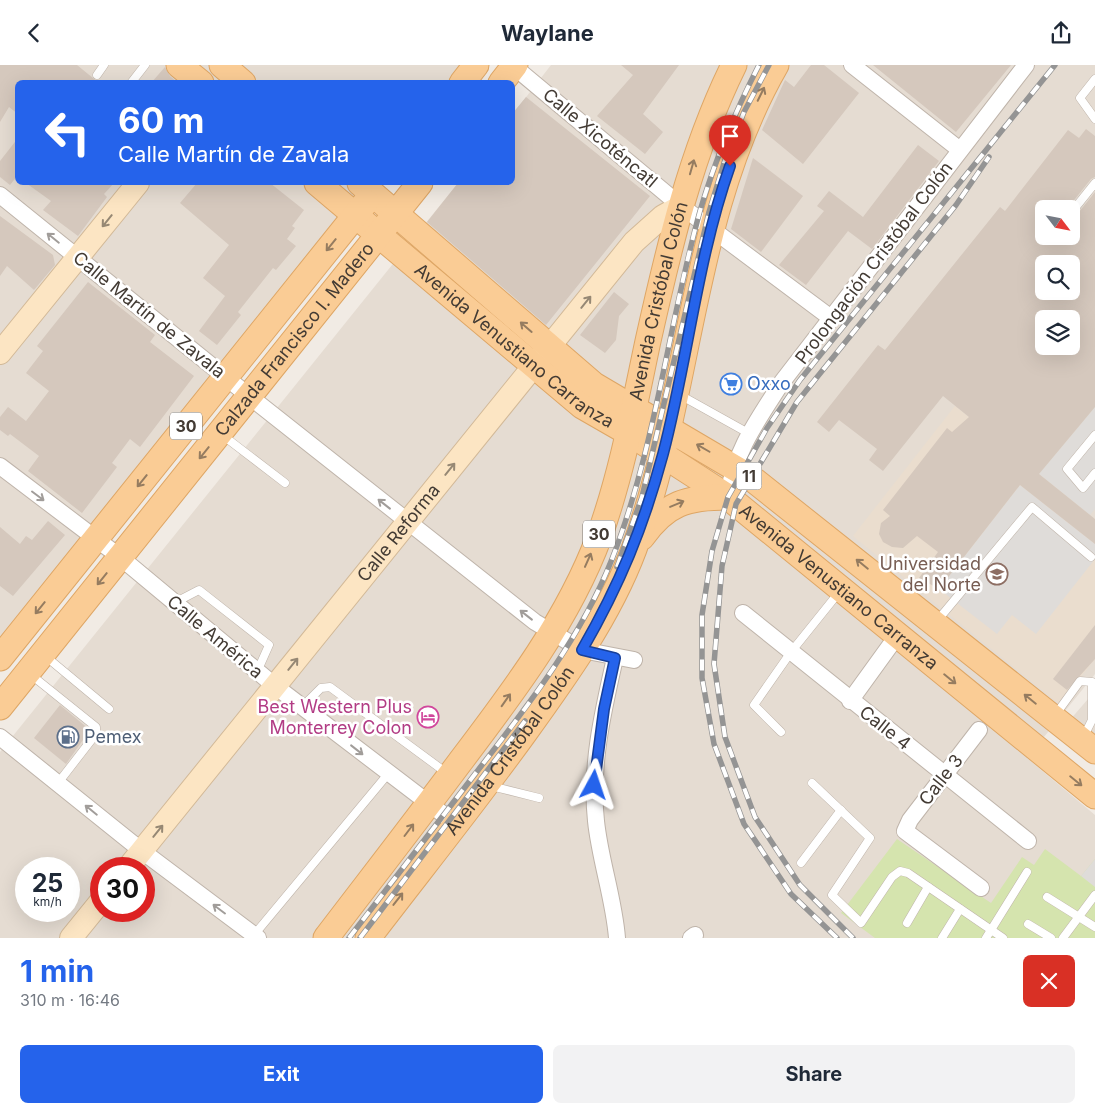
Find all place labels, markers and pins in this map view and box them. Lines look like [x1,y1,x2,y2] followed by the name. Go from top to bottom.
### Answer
[709,115,751,166] pin
[719,372,743,396] supermarket icon: Oxxo
[747,373,791,394] place label: Oxxo
[880,553,981,595] place label: Universidad del Norte
[985,562,1009,586] school or university icon: Universidad del Norte
[257,696,412,738] place label: Best Western Plus Monterrey Colon
[416,705,440,729] hotel icon: Best Western Plus Monterrey Colon
[56,725,80,749] fuel station icon: Pemex
[84,726,142,747] place label: Pemex

